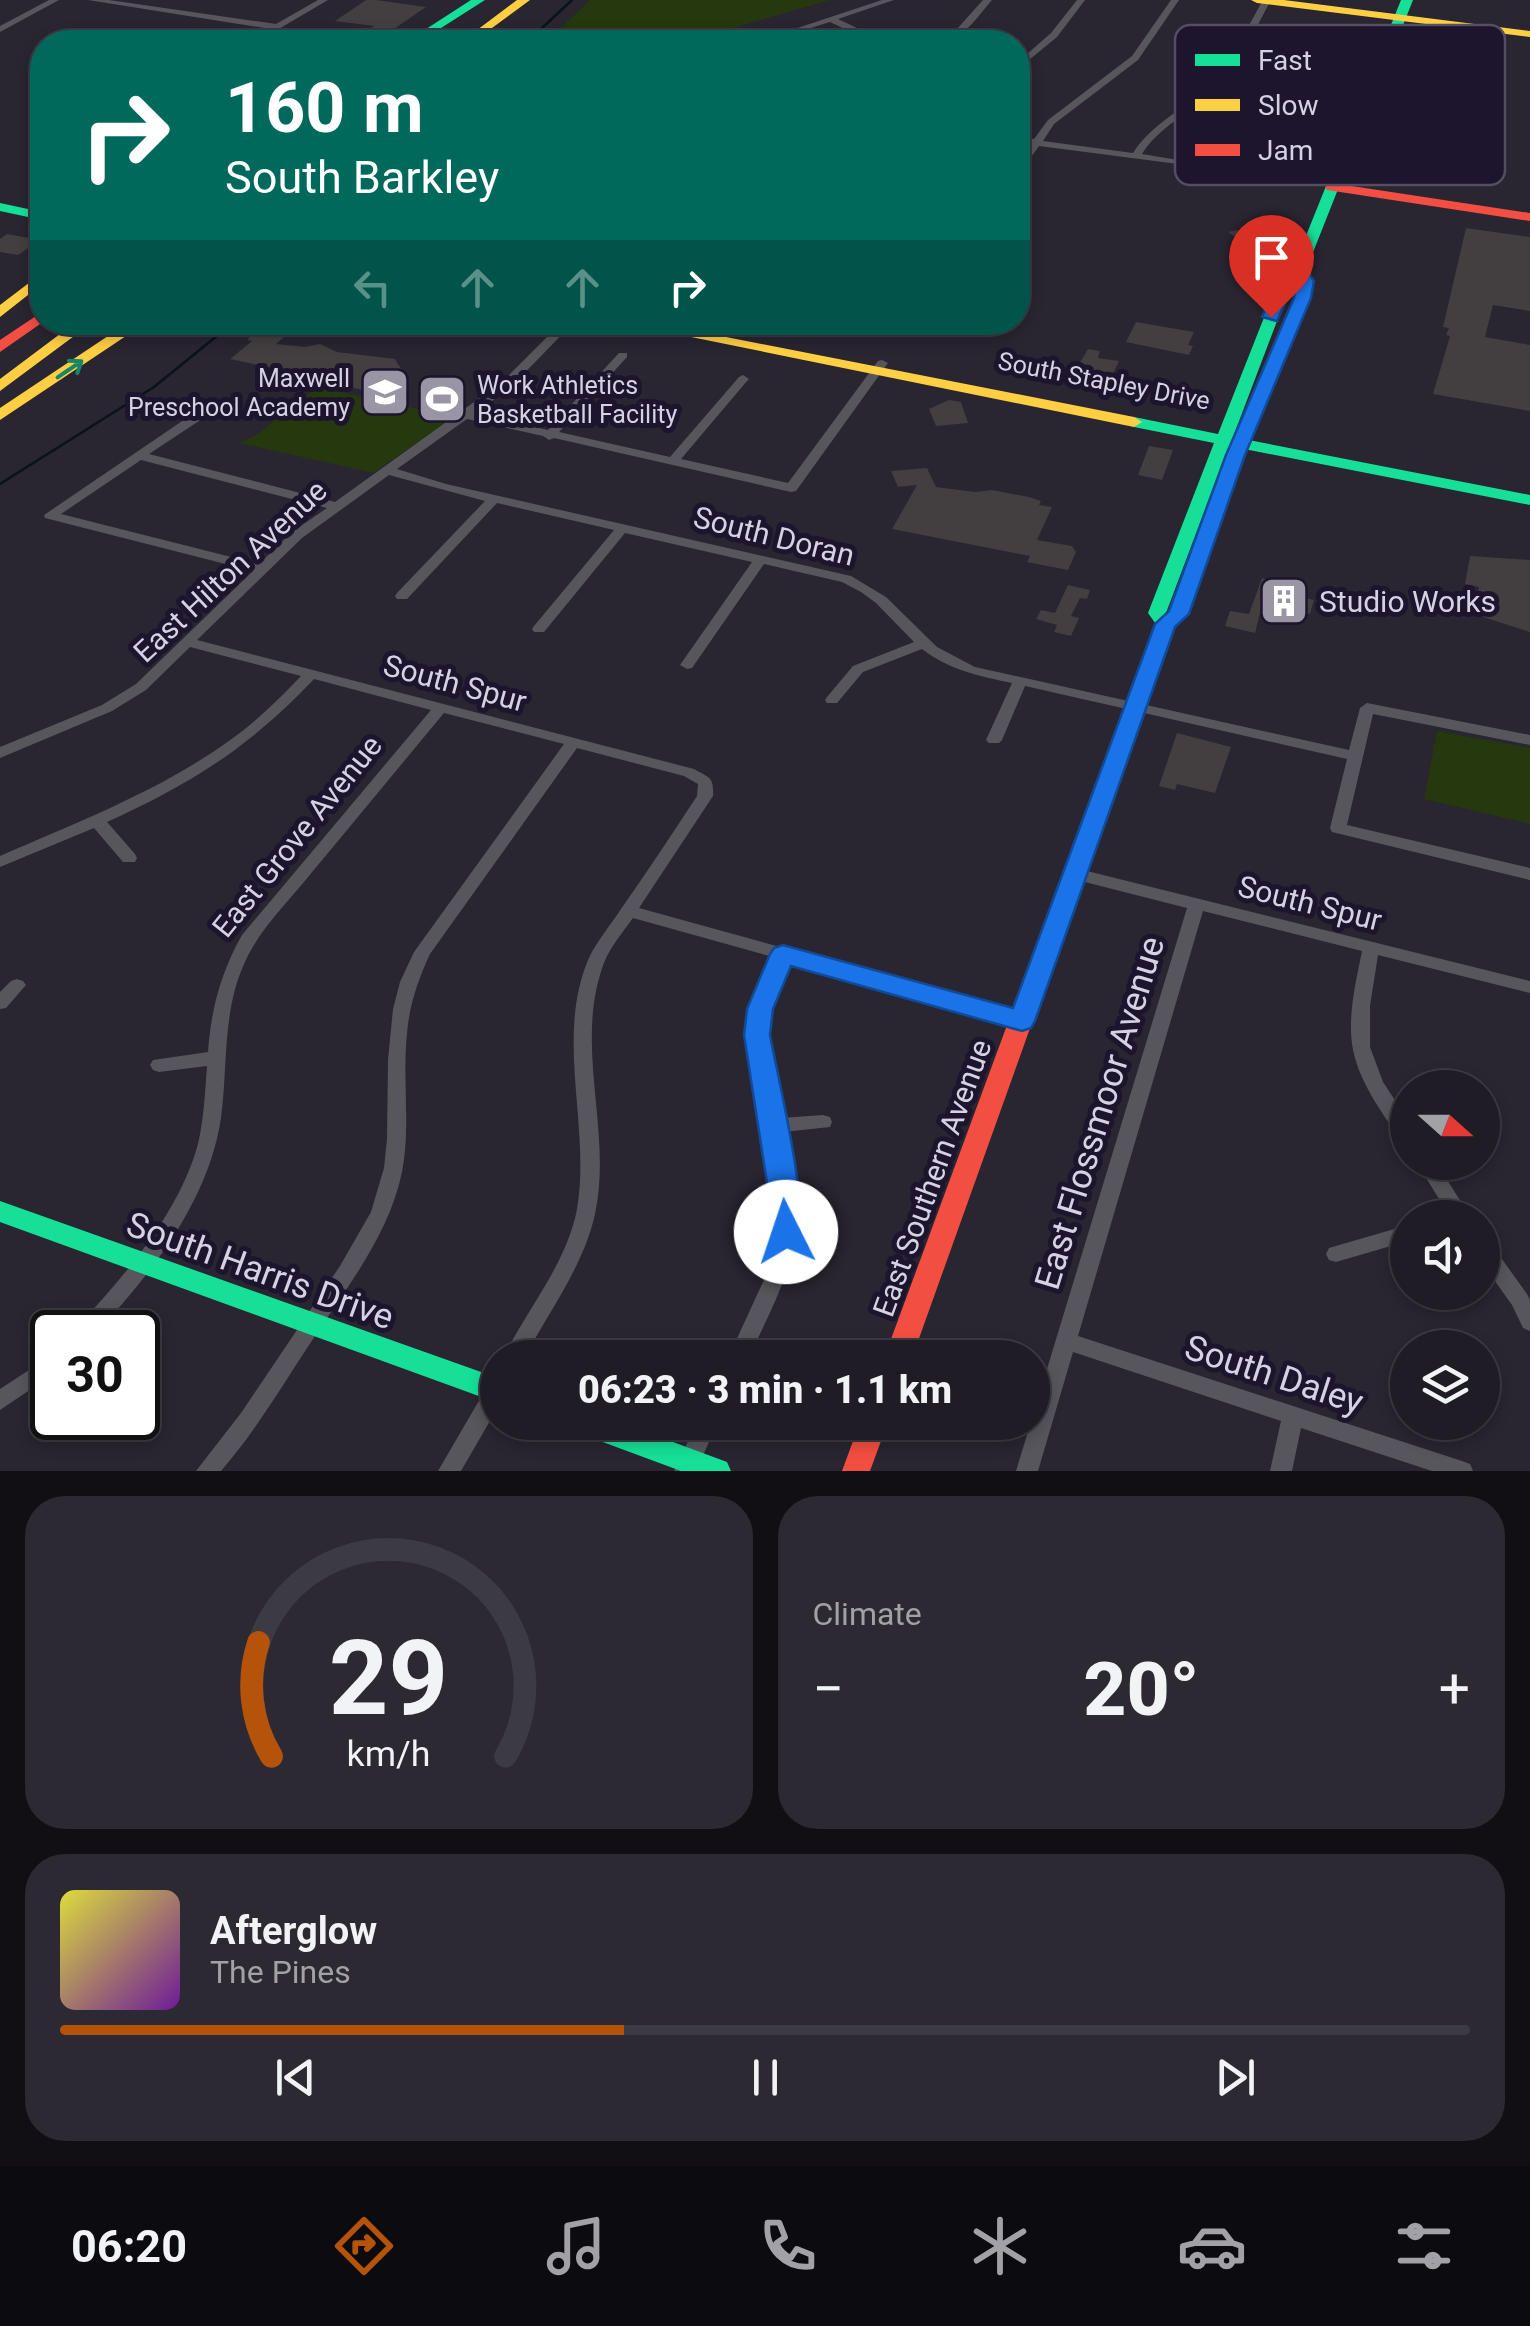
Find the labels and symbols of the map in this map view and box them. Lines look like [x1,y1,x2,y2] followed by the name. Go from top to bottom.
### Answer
[1175,25,1505,185] legend
[1258,44,1312,77] text: Fast
[1258,89,1318,122] text: Slow
[1258,134,1313,167] text: Jam
[1229,215,1314,318] pin
[996,346,1212,416] street label: South Stapley Drive
[56,359,83,379] one-way arrow
[128,364,350,422] place label: Maxwell Preschool Academy
[359,366,411,418] school or university icon: Maxwell Preschool Academy
[477,371,677,429] place label: Work Athletics Basketball Facility
[416,373,468,425] sports icon: Work Athletics Basketball Facility
[126,473,334,669] street label: East Hilton Avenue
[690,499,858,573] street label: South Doran
[1258,575,1310,627] building icon: Studio Works
[1319,584,1496,619] place label: Studio Works
[380,647,530,719] street label: South Spur
[205,728,389,944] street label: East Grove Avenue
[1235,868,1385,938] street label: South Spur
[1027,932,1173,1294] street label: East Flossmoor Avenue
[866,1035,998,1321] street label: East Southern Avenue
[1390,1070,1500,1180] north arrow
[734,1180,838,1284] position arrow
[121,1204,399,1338] street label: South Harris Drive
[30,1310,160,1440] speed limit sign: 30
[1180,1327,1369,1423] street label: South Daley

